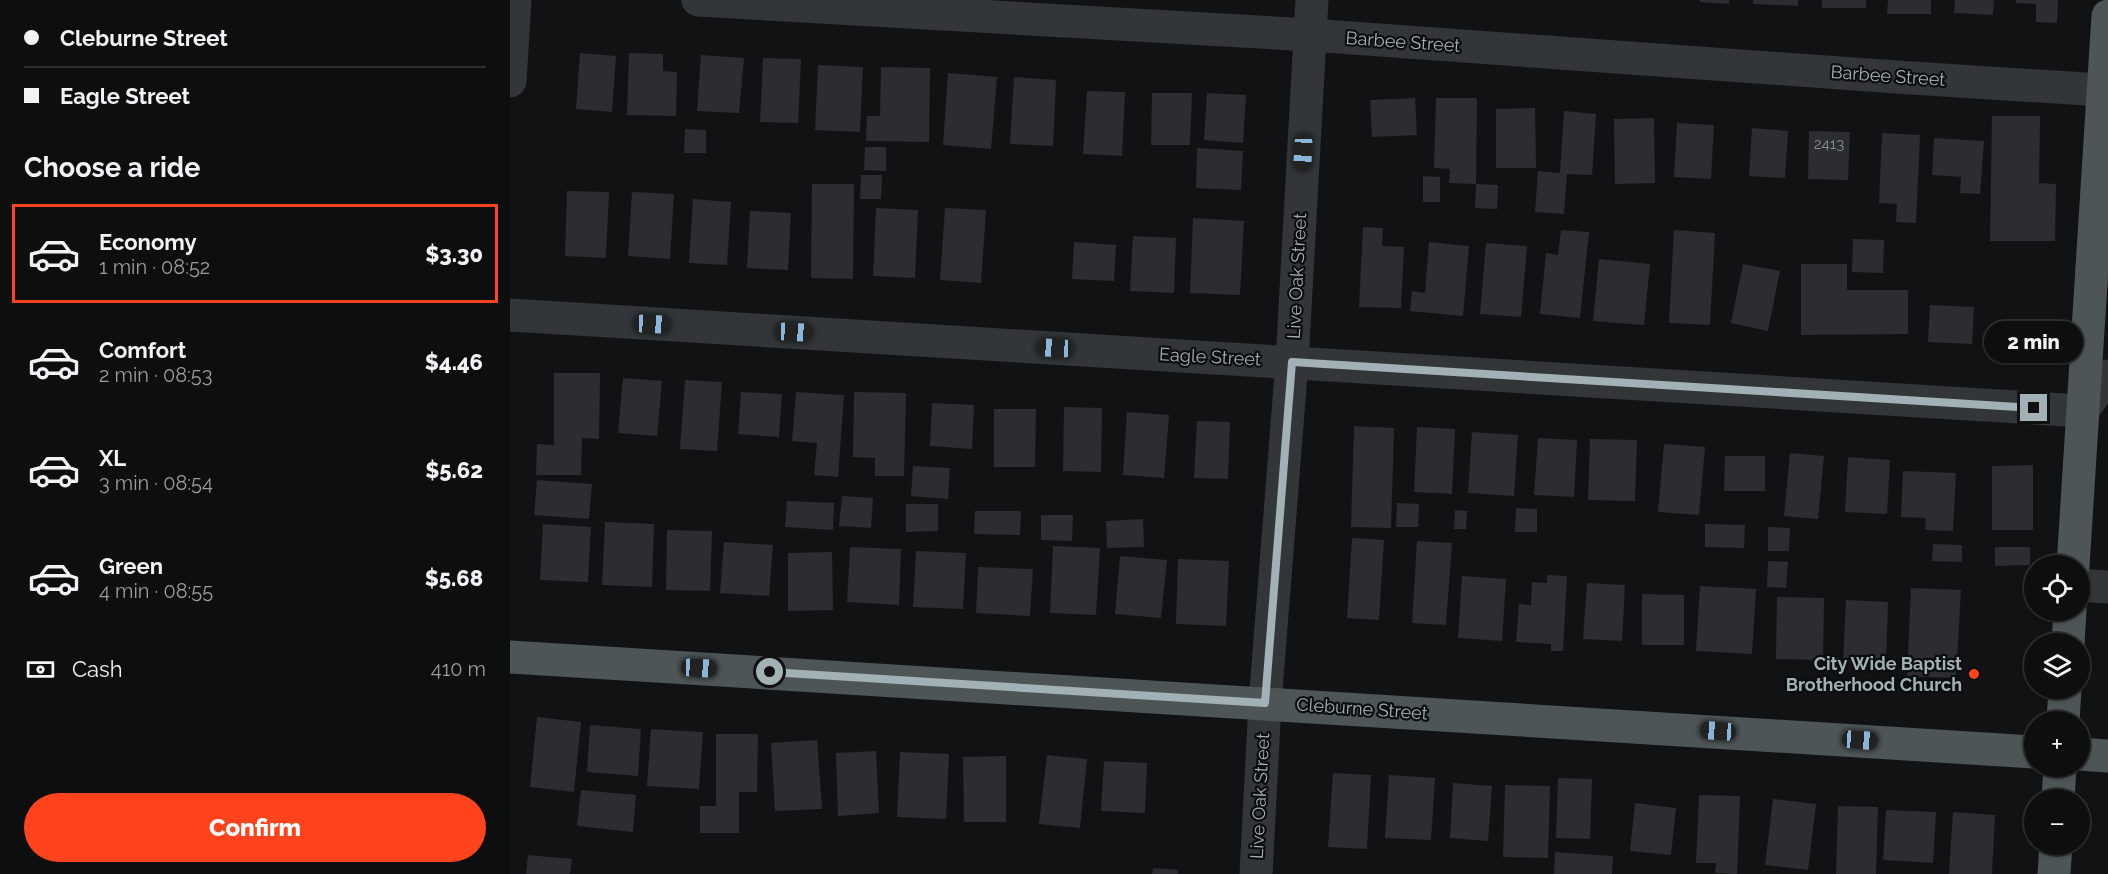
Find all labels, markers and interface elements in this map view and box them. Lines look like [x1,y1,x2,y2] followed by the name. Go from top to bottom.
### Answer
[60,25,228,51] text: Cleburne Street
[1345,27,1461,56] street label: Barbee Street
[1830,61,1946,90] street label: Barbee Street
[60,83,190,109] text: Eagle Street
[1293,134,1313,170] car
[1814,135,1844,153] house number: 2413
[24,152,200,183] text: Choose a ride
[1283,212,1310,340] street label: Live Oak Street
[27,227,81,281] icon: car
[99,229,197,255] text: Economy
[425,241,483,267] text: $3.30
[99,255,210,279] text: 1 min · 08:52
[634,314,670,334] car
[1984,321,2084,363] callout: 2 min
[776,322,812,342] car
[2007,330,2060,354] text: 2 min
[27,335,81,389] icon: car
[99,337,186,363] text: Comfort
[1037,338,1073,358] car
[1159,343,1261,370] street label: Eagle Street
[425,349,483,375] text: $4.46
[99,363,212,387] text: 2 min · 08:53
[2020,394,2047,421] route end
[27,443,81,497] icon: car
[99,445,126,471] text: XL
[425,457,483,483] text: $5.62
[99,471,213,495] text: 3 min · 08:54
[27,551,81,605] icon: car
[99,553,163,579] text: Green
[2024,555,2090,855] map controls
[2024,555,2090,621] button: locate
[425,565,483,591] text: $5.68
[99,579,213,603] text: 4 min · 08:55
[2024,633,2090,699] button: layers
[24,653,57,686] icon: cash
[1786,653,1962,695] place label: City Wide Baptist Brotherhood Church
[72,656,123,682] text: Cash
[431,657,486,681] text: 410 m
[681,658,717,678] car
[756,658,783,685] route start
[1967,667,1981,681] marker: City Wide Baptist Brotherhood Church
[1296,693,1428,724] street label: Cleburne Street
[2024,711,2090,777] button: +
[1699,721,1737,741] car
[1841,730,1879,750] car
[1246,732,1273,860] street label: Live Oak Street
[2024,789,2090,855] button: −
[24,793,486,862] button: Confirm

